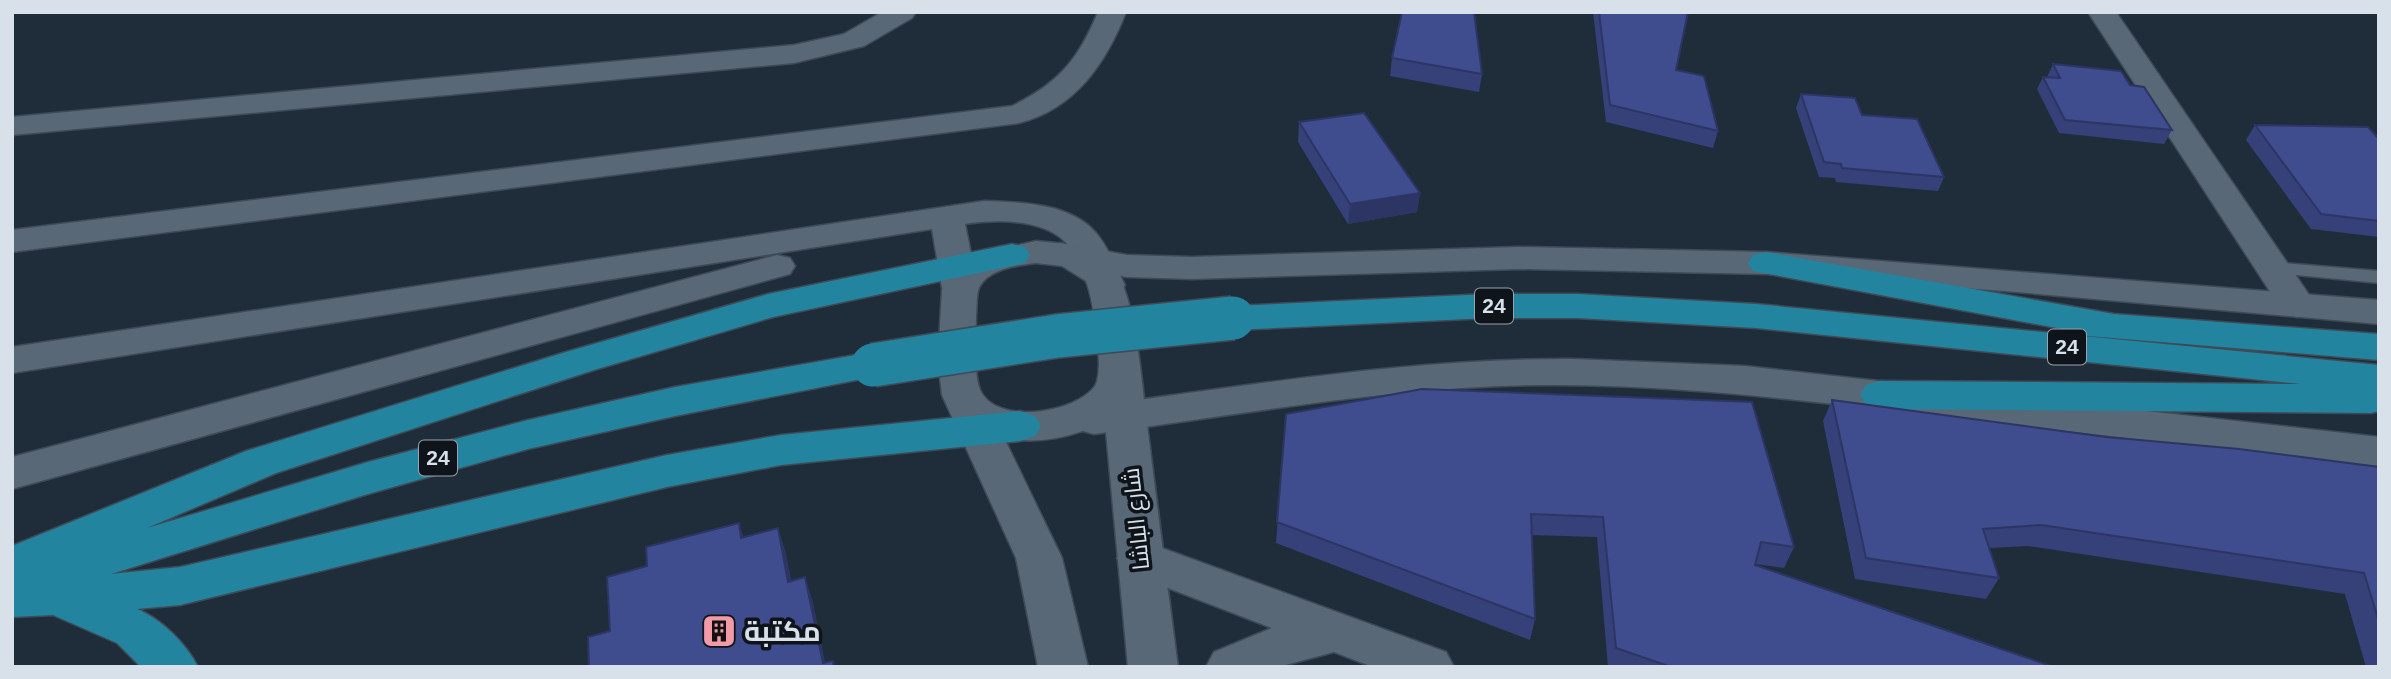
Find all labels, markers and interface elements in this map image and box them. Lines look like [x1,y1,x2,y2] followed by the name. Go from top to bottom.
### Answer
[1475,288,1513,324] road number: 24
[2048,330,2086,364] road number: 24
[419,440,457,476] road number: 24
[1118,466,1157,571] street label: شارع الباشا
[700,612,738,650] building icon: مكتبة
[744,616,821,647] place label: مكتبة

